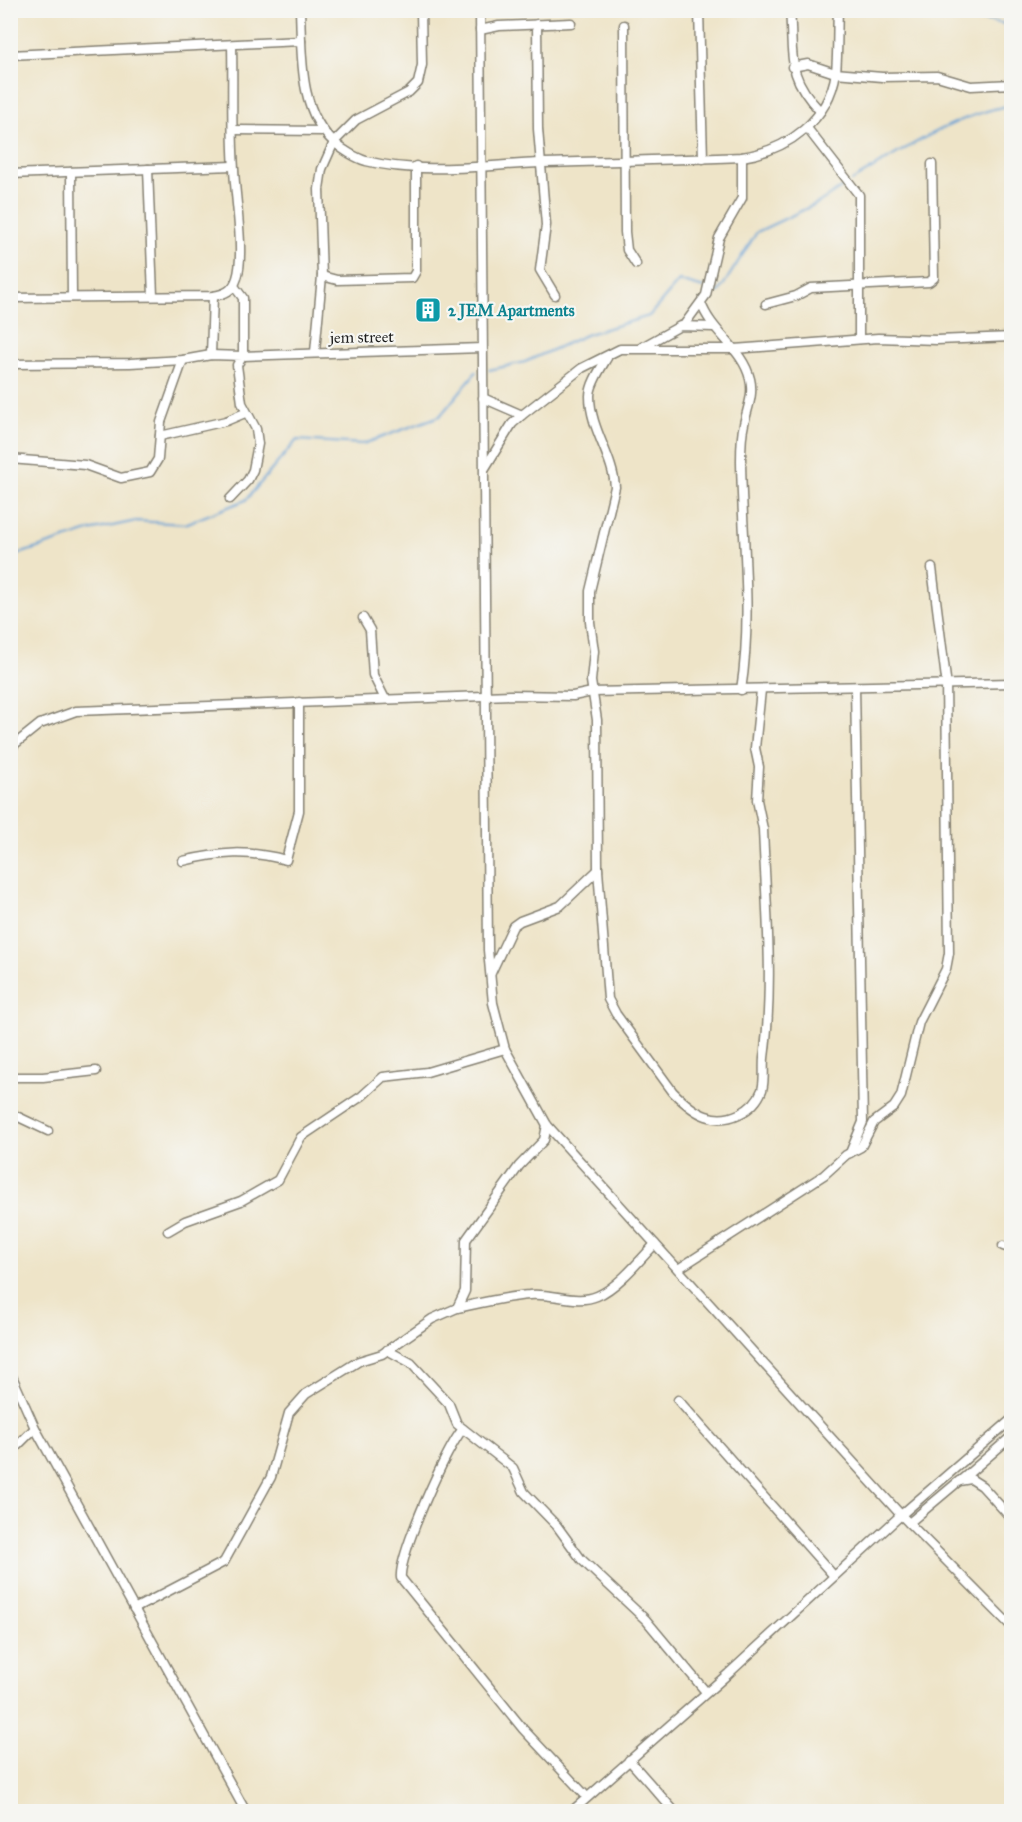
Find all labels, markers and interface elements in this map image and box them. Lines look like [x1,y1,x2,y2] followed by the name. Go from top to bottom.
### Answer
[413,295,443,325] building icon: 2 JEM Apartments
[448,301,575,321] place label: 2 JEM Apartments
[327,327,394,347] street label: jem street

